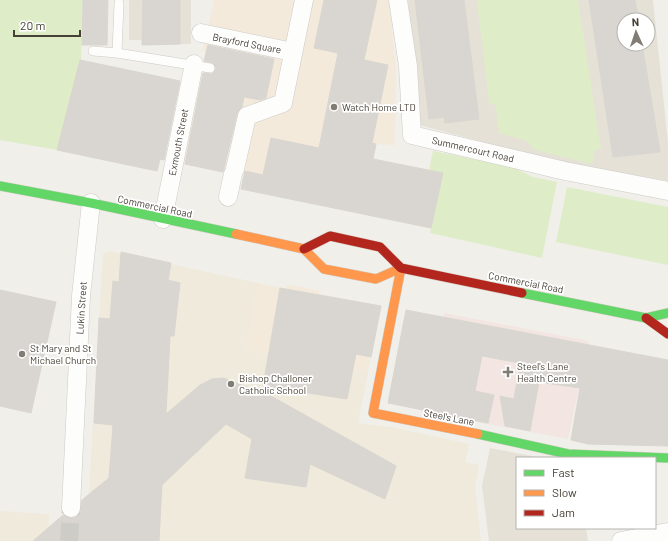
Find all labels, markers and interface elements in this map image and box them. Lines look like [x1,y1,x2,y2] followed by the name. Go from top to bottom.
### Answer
[14,12,80,38] scale bar
[616,12,656,52] north arrow
[631,15,639,28] text: N
[20,18,46,32] text: 20 m
[212,30,282,56] street label: Brayford Square
[342,101,416,113] place label: Watch Home LTD
[329,102,339,112] marker: Watch Home LTD
[166,107,190,177] street label: Exmouth Street
[431,134,515,164] street label: Summercourt Road
[116,192,194,220] street label: Commercial Road
[487,269,565,295] street label: Commercial Road
[73,281,89,335] street label: Lukin Street
[30,342,96,366] place label: St Mary and St Michael Church
[17,349,27,359] marker: St Mary and St Michael Church
[517,360,577,384] place label: Steel's Lane Health Centre
[502,366,514,378] marker: Steel's Lane Health Centre
[239,372,312,396] place label: Bishop Challoner Catholic School
[226,379,236,389] marker: Bishop Challoner Catholic School
[423,406,475,428] street label: Steel's Lane
[516,457,656,529] legend
[552,465,575,479] text: Fast
[552,485,577,499] text: Slow
[552,505,575,519] text: Jam

